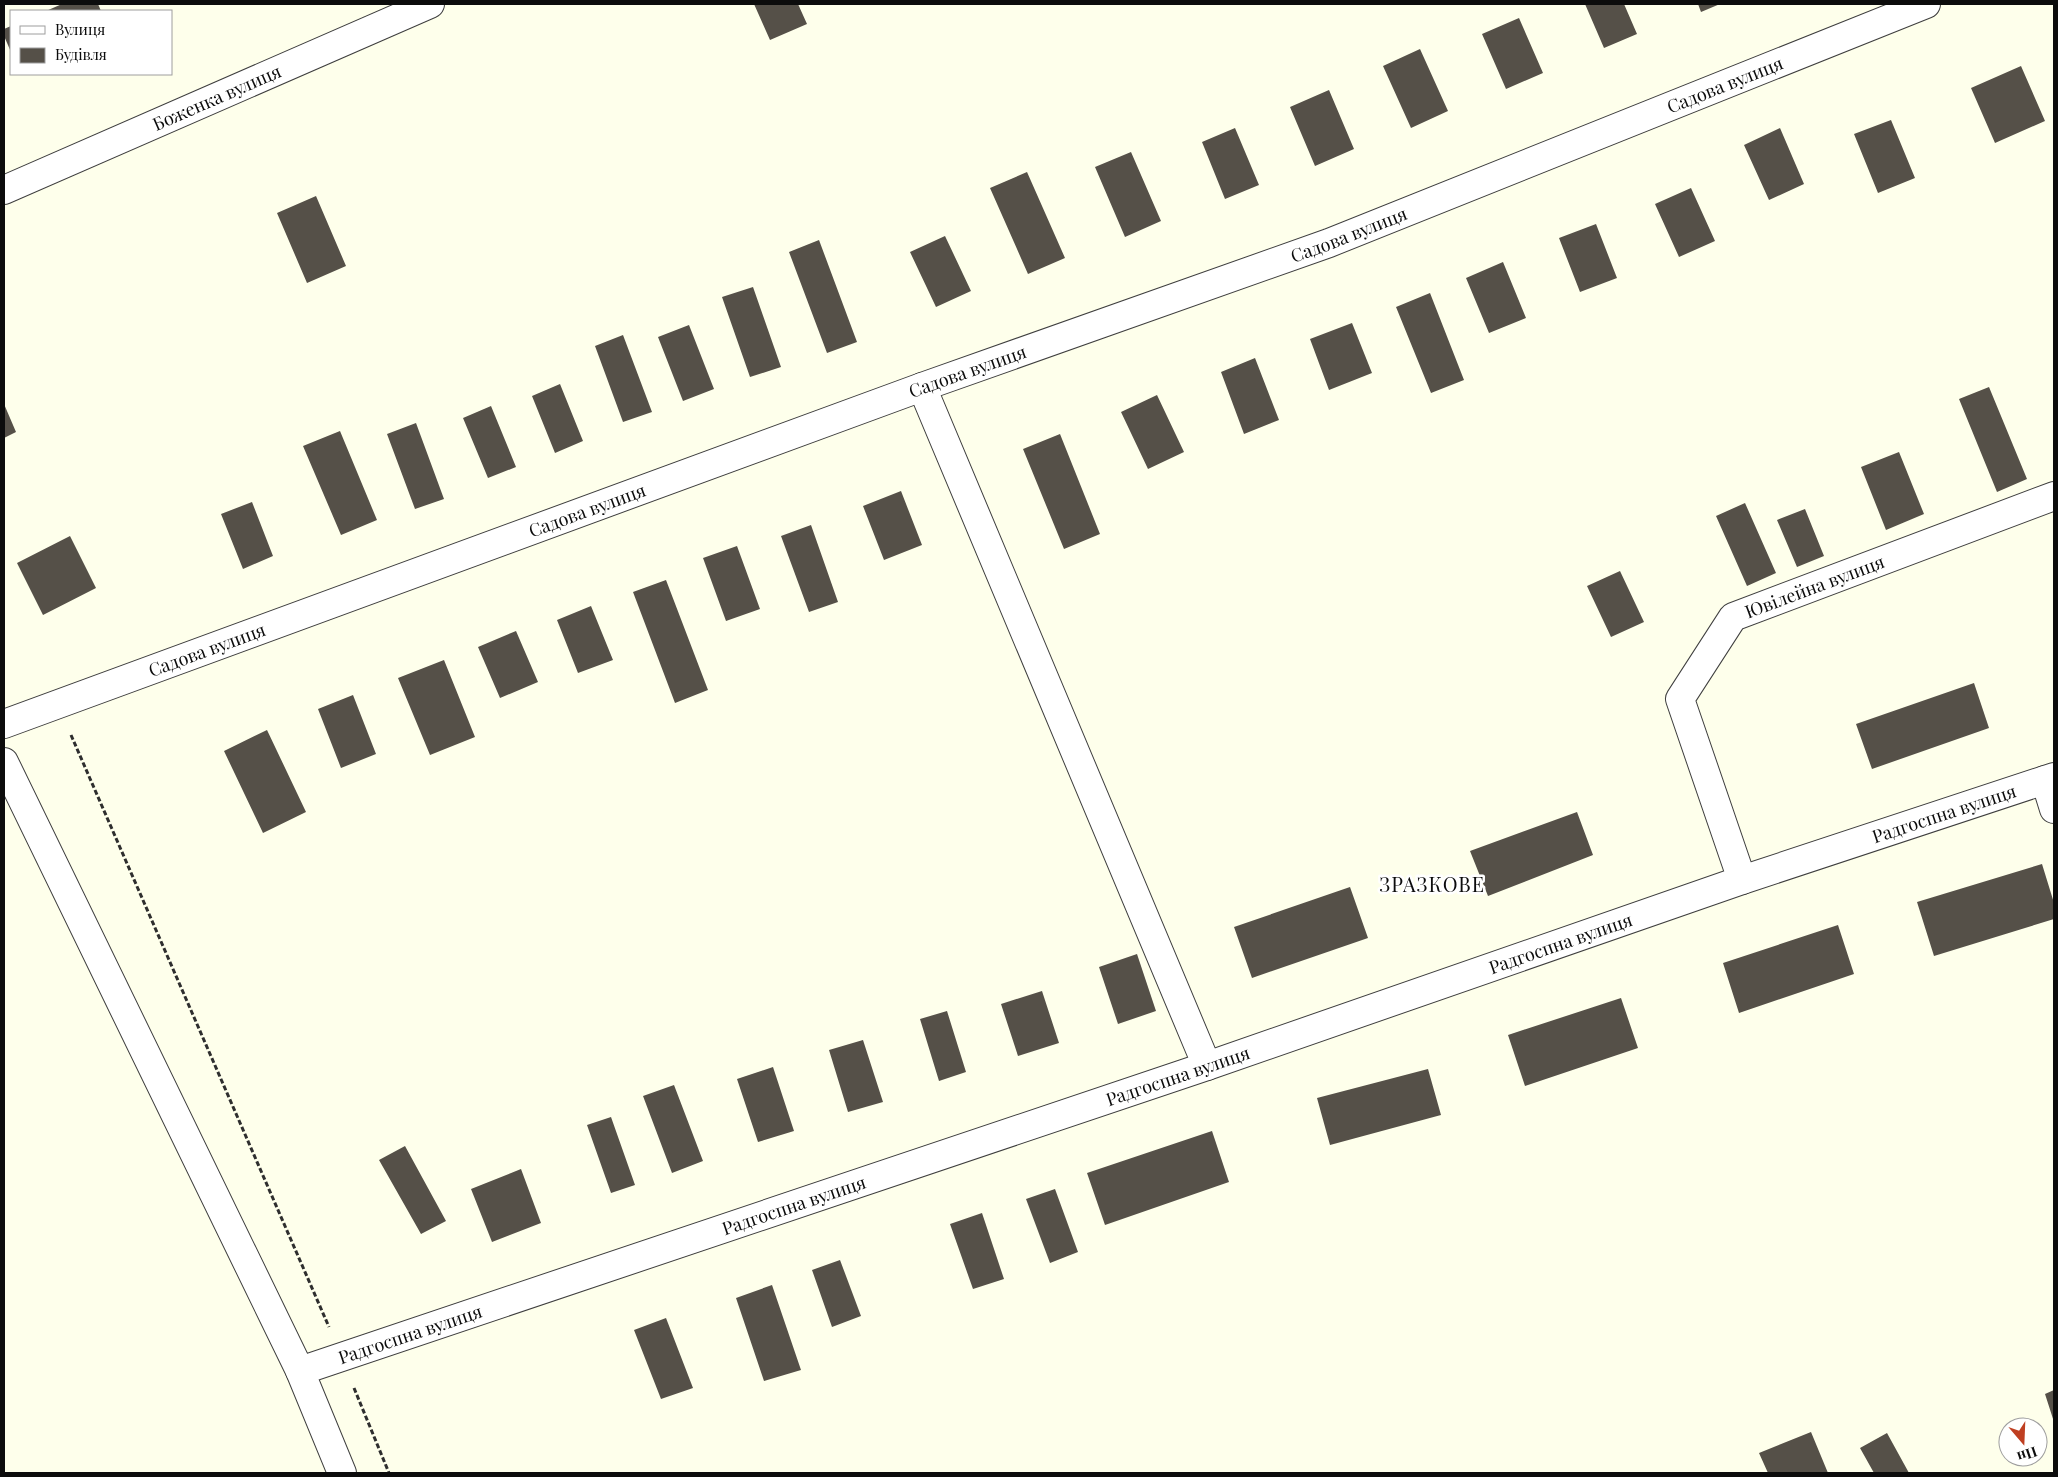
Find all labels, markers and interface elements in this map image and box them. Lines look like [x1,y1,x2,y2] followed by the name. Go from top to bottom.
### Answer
[10,10,172,75] legend
[55,19,105,39] text: Вулиця
[55,44,107,64] text: Будівля
[1663,50,1787,119] street label: Садова вулиця
[149,58,285,136] street label: Боженка вулиця
[1287,201,1411,268] street label: Садова вулиця
[905,339,1030,403] street label: Садова вулиця
[525,477,649,542] street label: Садова вулиця
[1741,549,1888,624] street label: Ювілейна вулиця
[145,617,269,682] street label: Садова вулиця
[1869,778,2019,848] street label: Радгоспна вулиця
[1379,870,1485,897] district label: ЗРАЗКОВЕ
[1485,907,1636,979] street label: Радгоспна вулиця
[1103,1040,1253,1111] street label: Радгоспна вулиця
[719,1170,869,1240] street label: Радгоспна вулиця
[335,1299,485,1369] street label: Радгоспна вулиця
[1998,1417,2048,1467] north arrow
[2015,1443,2040,1467] text: Пн

